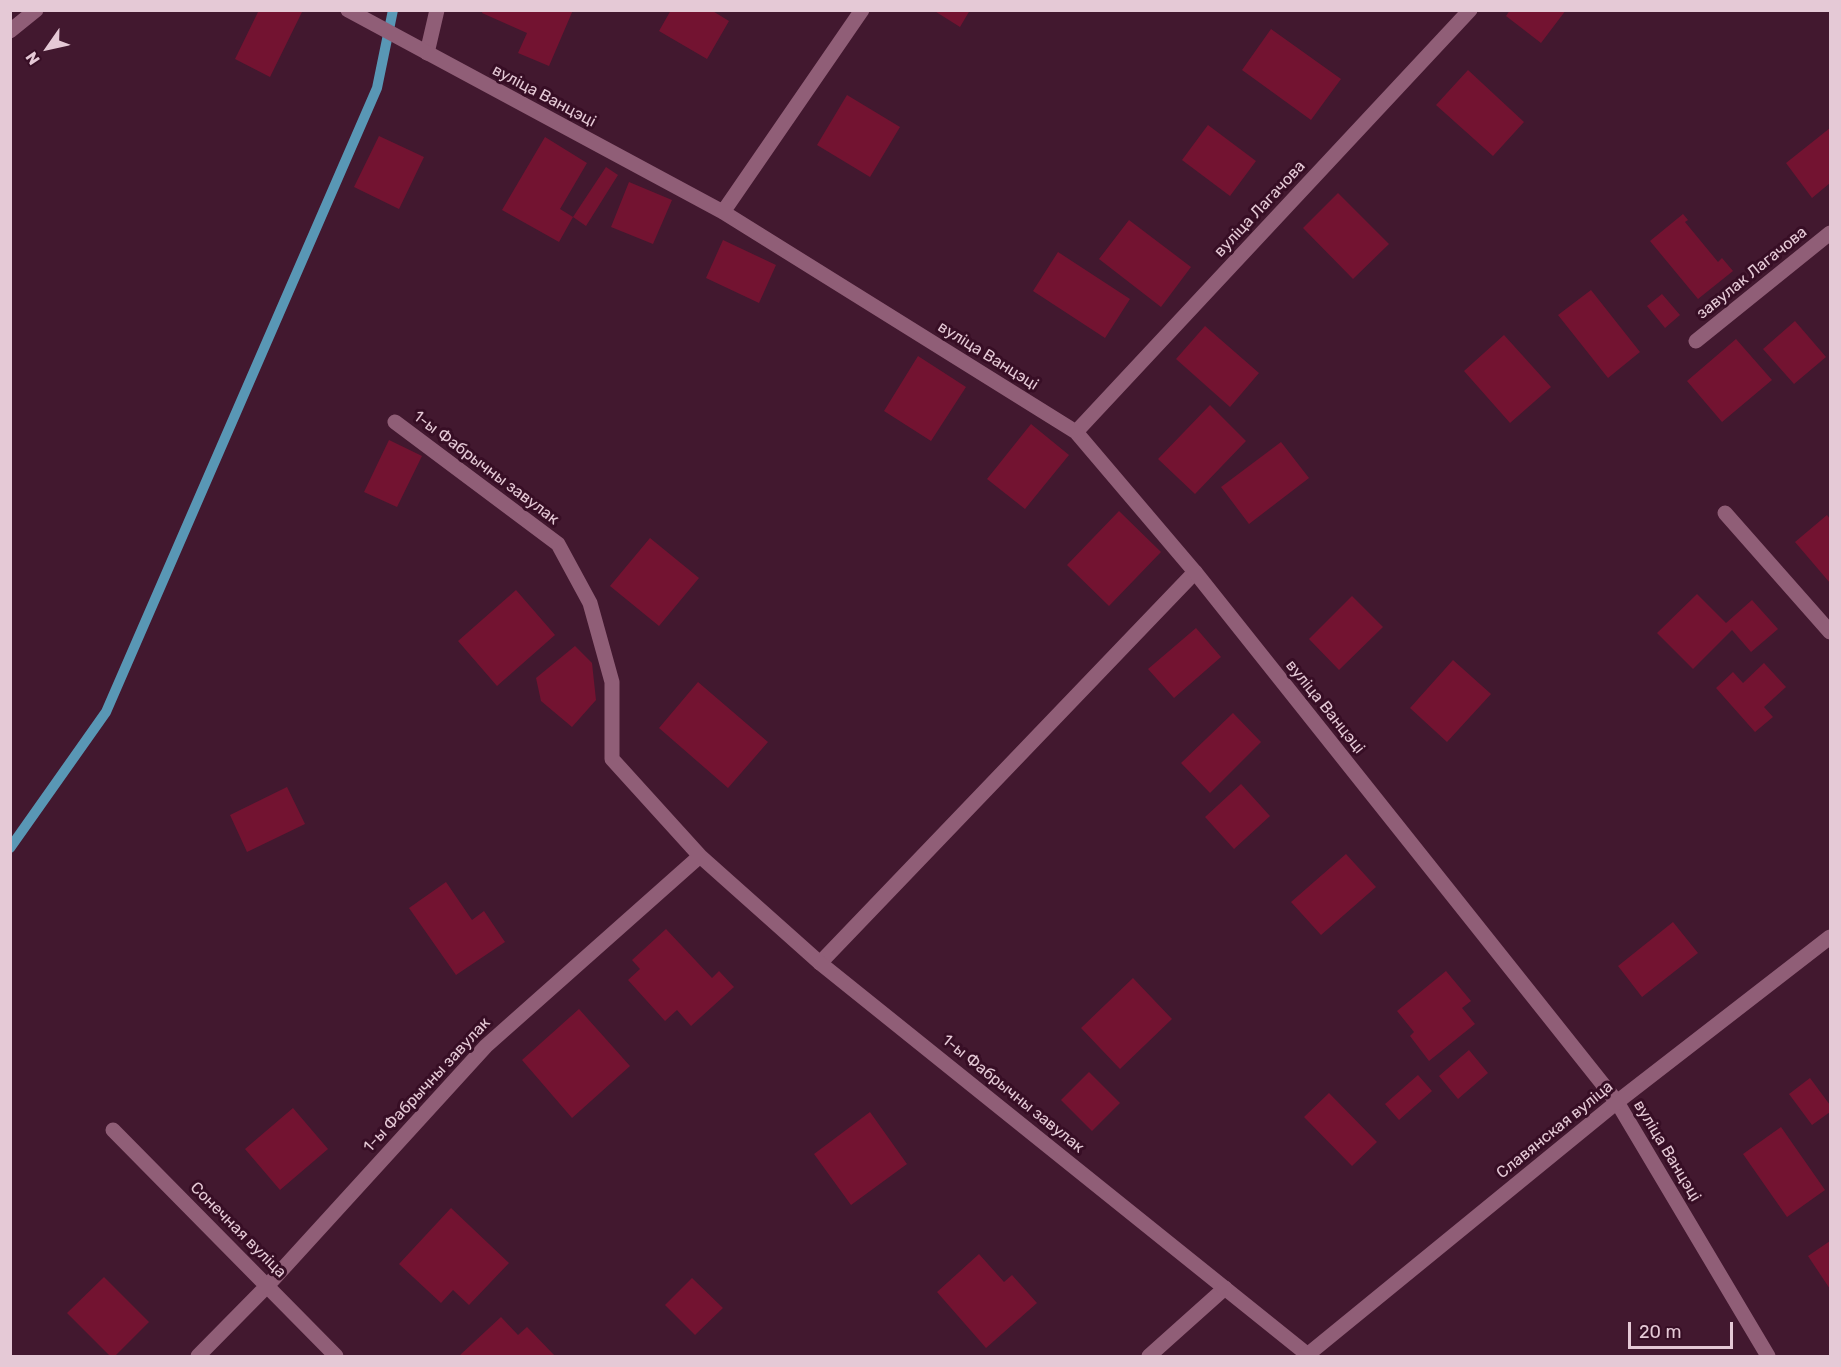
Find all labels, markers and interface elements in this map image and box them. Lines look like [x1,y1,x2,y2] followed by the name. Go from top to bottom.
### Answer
[18,18,78,78] north arrow
[22,48,44,68] text: N
[489,61,599,131] street label: вуліца Ванцэці
[1210,157,1310,261] street label: вуліца Лагачова
[1693,223,1811,323] street label: завулак Лагачова
[934,317,1042,395] street label: вуліца Ванцэці
[409,407,563,529] street label: 1-ы Фабрычны завулак
[1281,656,1369,758] street label: вуліца Ванцэці
[360,1014,494,1156] street label: 1-ы Фабрычны завулак
[938,1031,1088,1157] street label: 1-ы Фабрычны завулак
[1493,1077,1617,1183] street label: Славянская вуліца
[1629,1097,1705,1205] street label: вуліца Ванцэці
[186,1178,290,1282] street label: Сонечная вуліца
[1631,1310,1736,1348] scale bar
[1639,1321,1681,1343] text: 20 m

